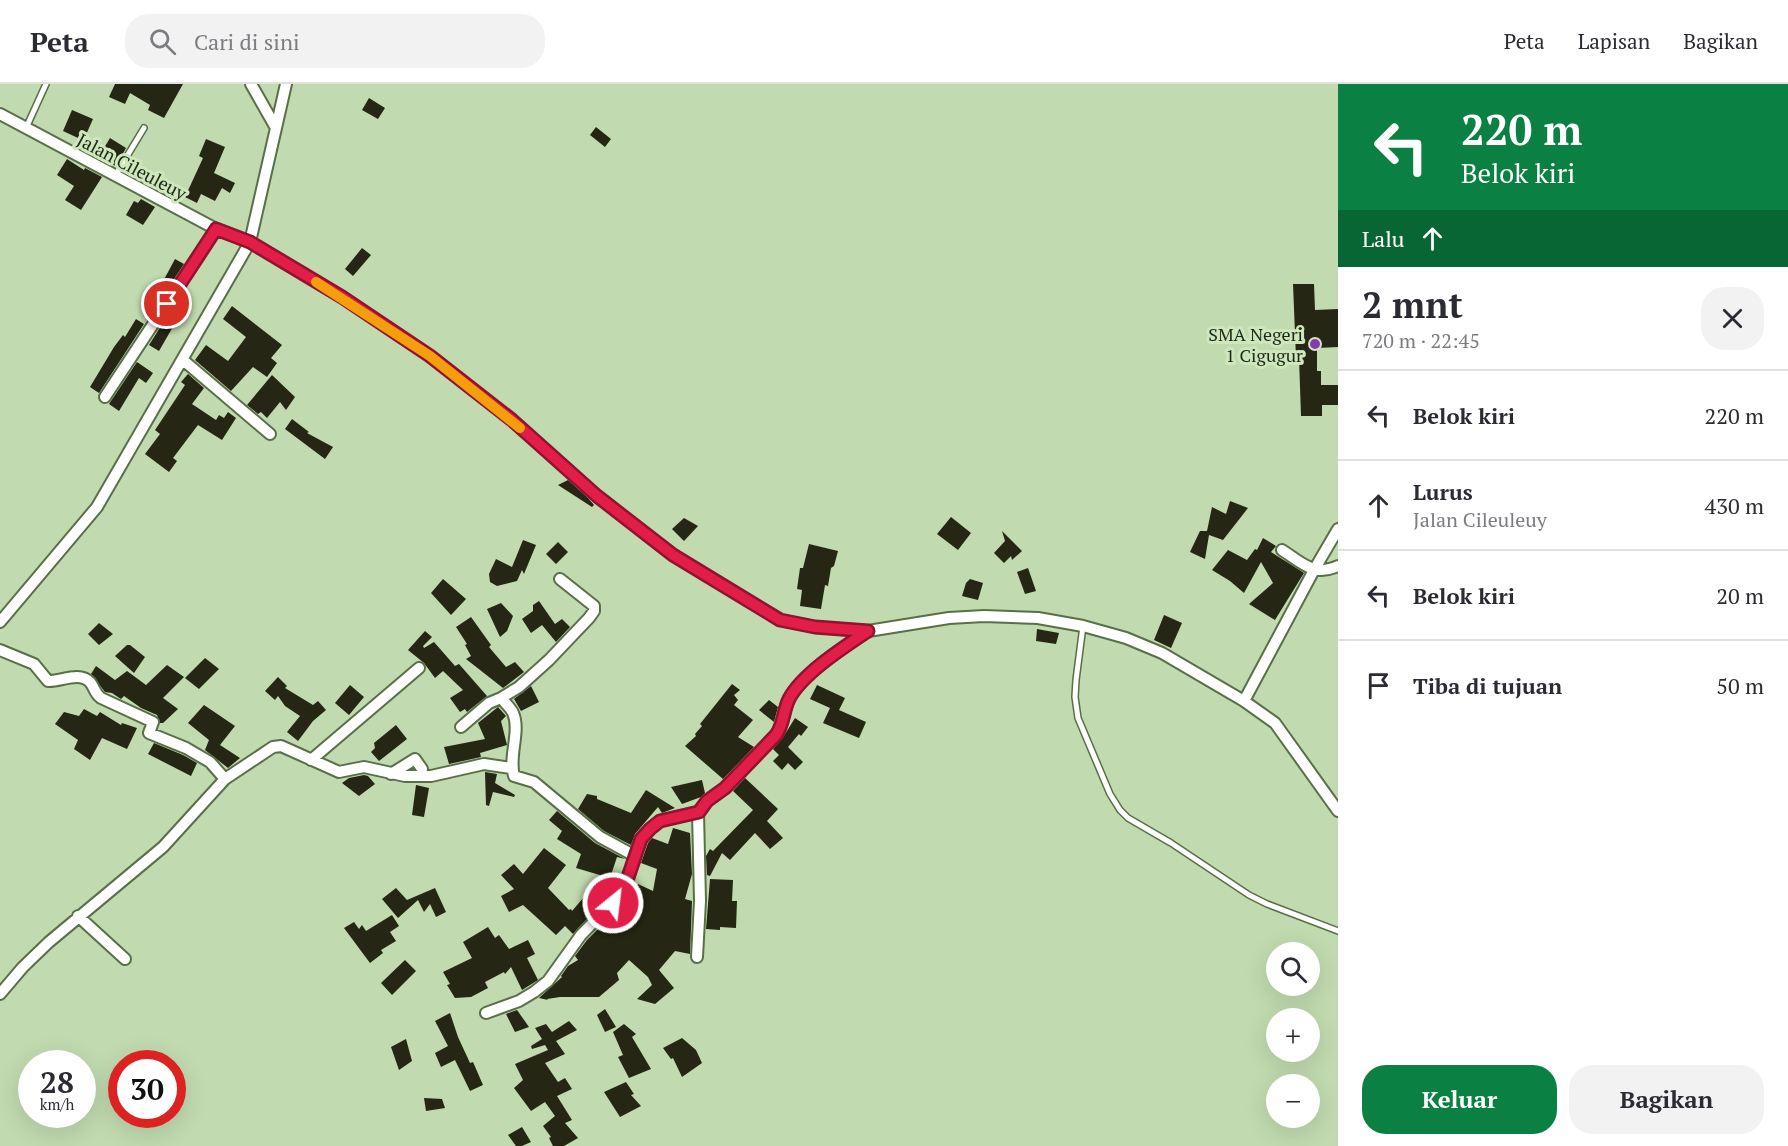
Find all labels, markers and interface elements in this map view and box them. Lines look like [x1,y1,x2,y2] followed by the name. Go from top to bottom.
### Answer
[125,14,545,68] search box
[30,23,89,60] text: Peta
[146,25,179,58] icon: search
[194,27,300,56] text: Cari di sini
[1504,27,1545,55] text: Peta
[1578,27,1650,55] text: Lapisan
[1683,27,1758,55] text: Bagikan
[1461,101,1582,157] text: 220 m
[1362,108,1440,186] icon: left
[73,127,192,205] street label: Jalan Cileuleuy
[1461,155,1575,191] text: Belok kiri
[1416,222,1449,255] icon: ahead
[1362,224,1404,253] text: Lalu
[141,278,192,329] pin
[1362,281,1463,328] text: 2 mnt
[150,287,183,320] icon: arrive
[1701,287,1764,350] button: close
[1208,322,1303,367] place label: SMA Negeri 1 Cigugur
[1362,327,1480,354] text: 720 m · 22:45
[1308,337,1322,351] marker: SMA Negeri 1 Cigugur
[1362,399,1395,432] icon: left
[1413,401,1515,430] text: Belok kiri
[1704,401,1764,430] text: 220 m
[1413,477,1473,506] text: Lurus
[1362,489,1395,522] icon: ahead
[1704,491,1764,520] text: 430 m
[1413,506,1547,533] text: Jalan Cileuleuy
[1362,579,1395,612] icon: left
[1413,581,1515,610] text: Belok kiri
[1716,581,1764,610] text: 20 m
[1362,669,1395,702] icon: arrive
[1413,671,1562,700] text: Tiba di tujuan
[1716,671,1764,700] text: 50 m
[581,871,645,935] position arrow
[1266,942,1320,1128] map controls
[1266,942,1320,996] button: search
[1266,1008,1320,1062] button: +
[108,1050,186,1128] speed limit sign: 30
[40,1062,74,1102] text: 28
[1362,1065,1557,1134] button: Keluar
[1569,1065,1764,1134] button: Bagikan
[1266,1074,1320,1128] button: −
[40,1094,74,1114] text: km/h

